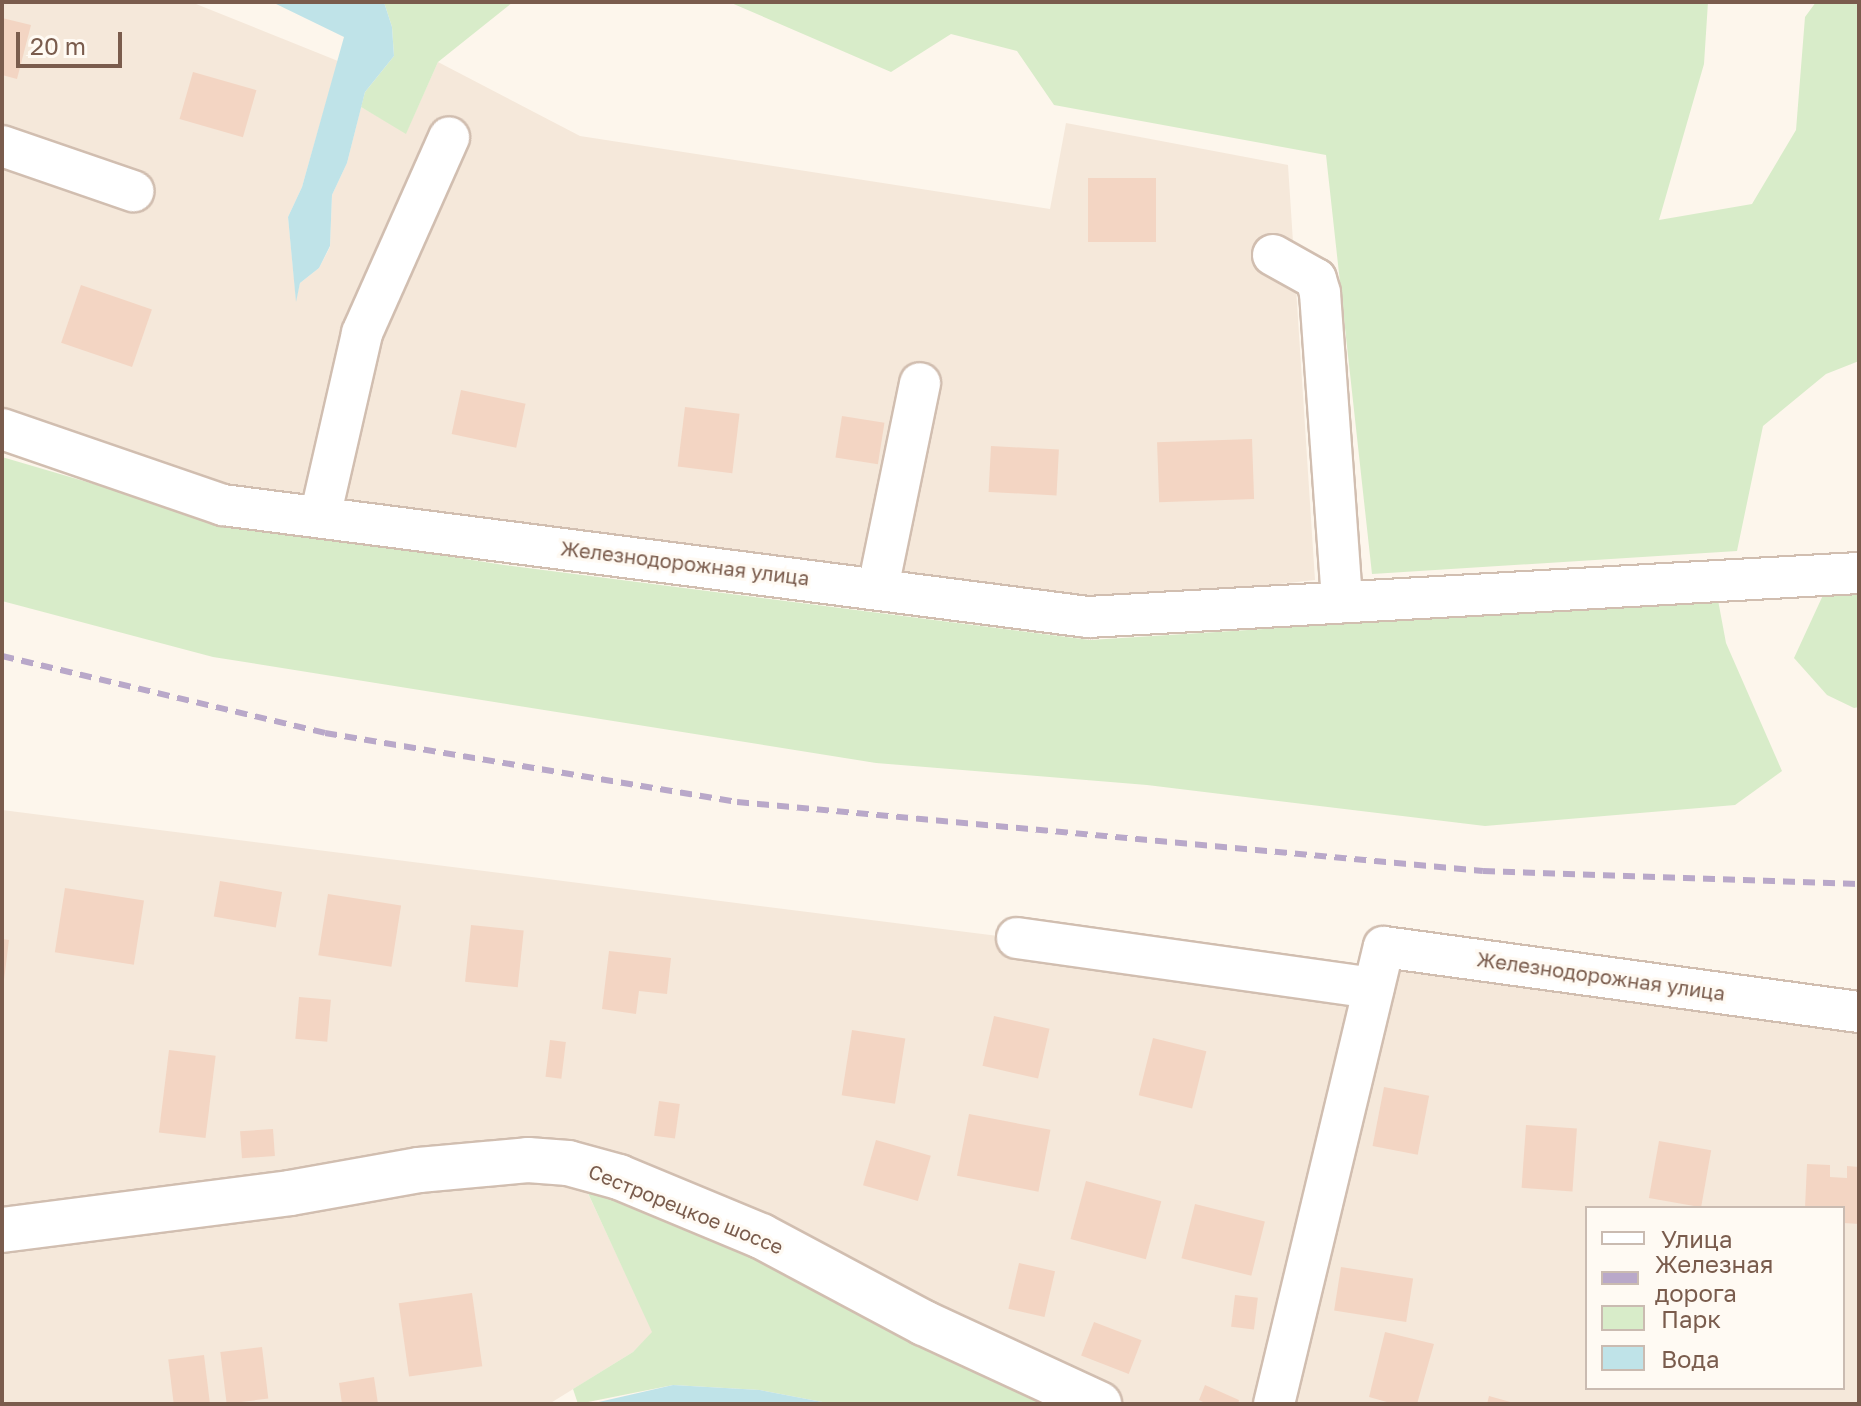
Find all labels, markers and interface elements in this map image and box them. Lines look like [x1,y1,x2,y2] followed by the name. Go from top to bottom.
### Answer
[20,16,126,66] scale bar
[30,31,86,60] text: 20 m
[559,536,811,590] street label: Железнодорожная улица
[1475,947,1727,1005] street label: Железнодорожная улица
[585,1159,787,1259] street label: Сестрорецкое шоссе
[1585,1206,1845,1390] legend
[1661,1224,1733,1253] text: Улица
[1655,1249,1773,1307] text: Железная дорога
[1661,1304,1721,1333] text: Парк
[1661,1344,1720,1373] text: Вода

